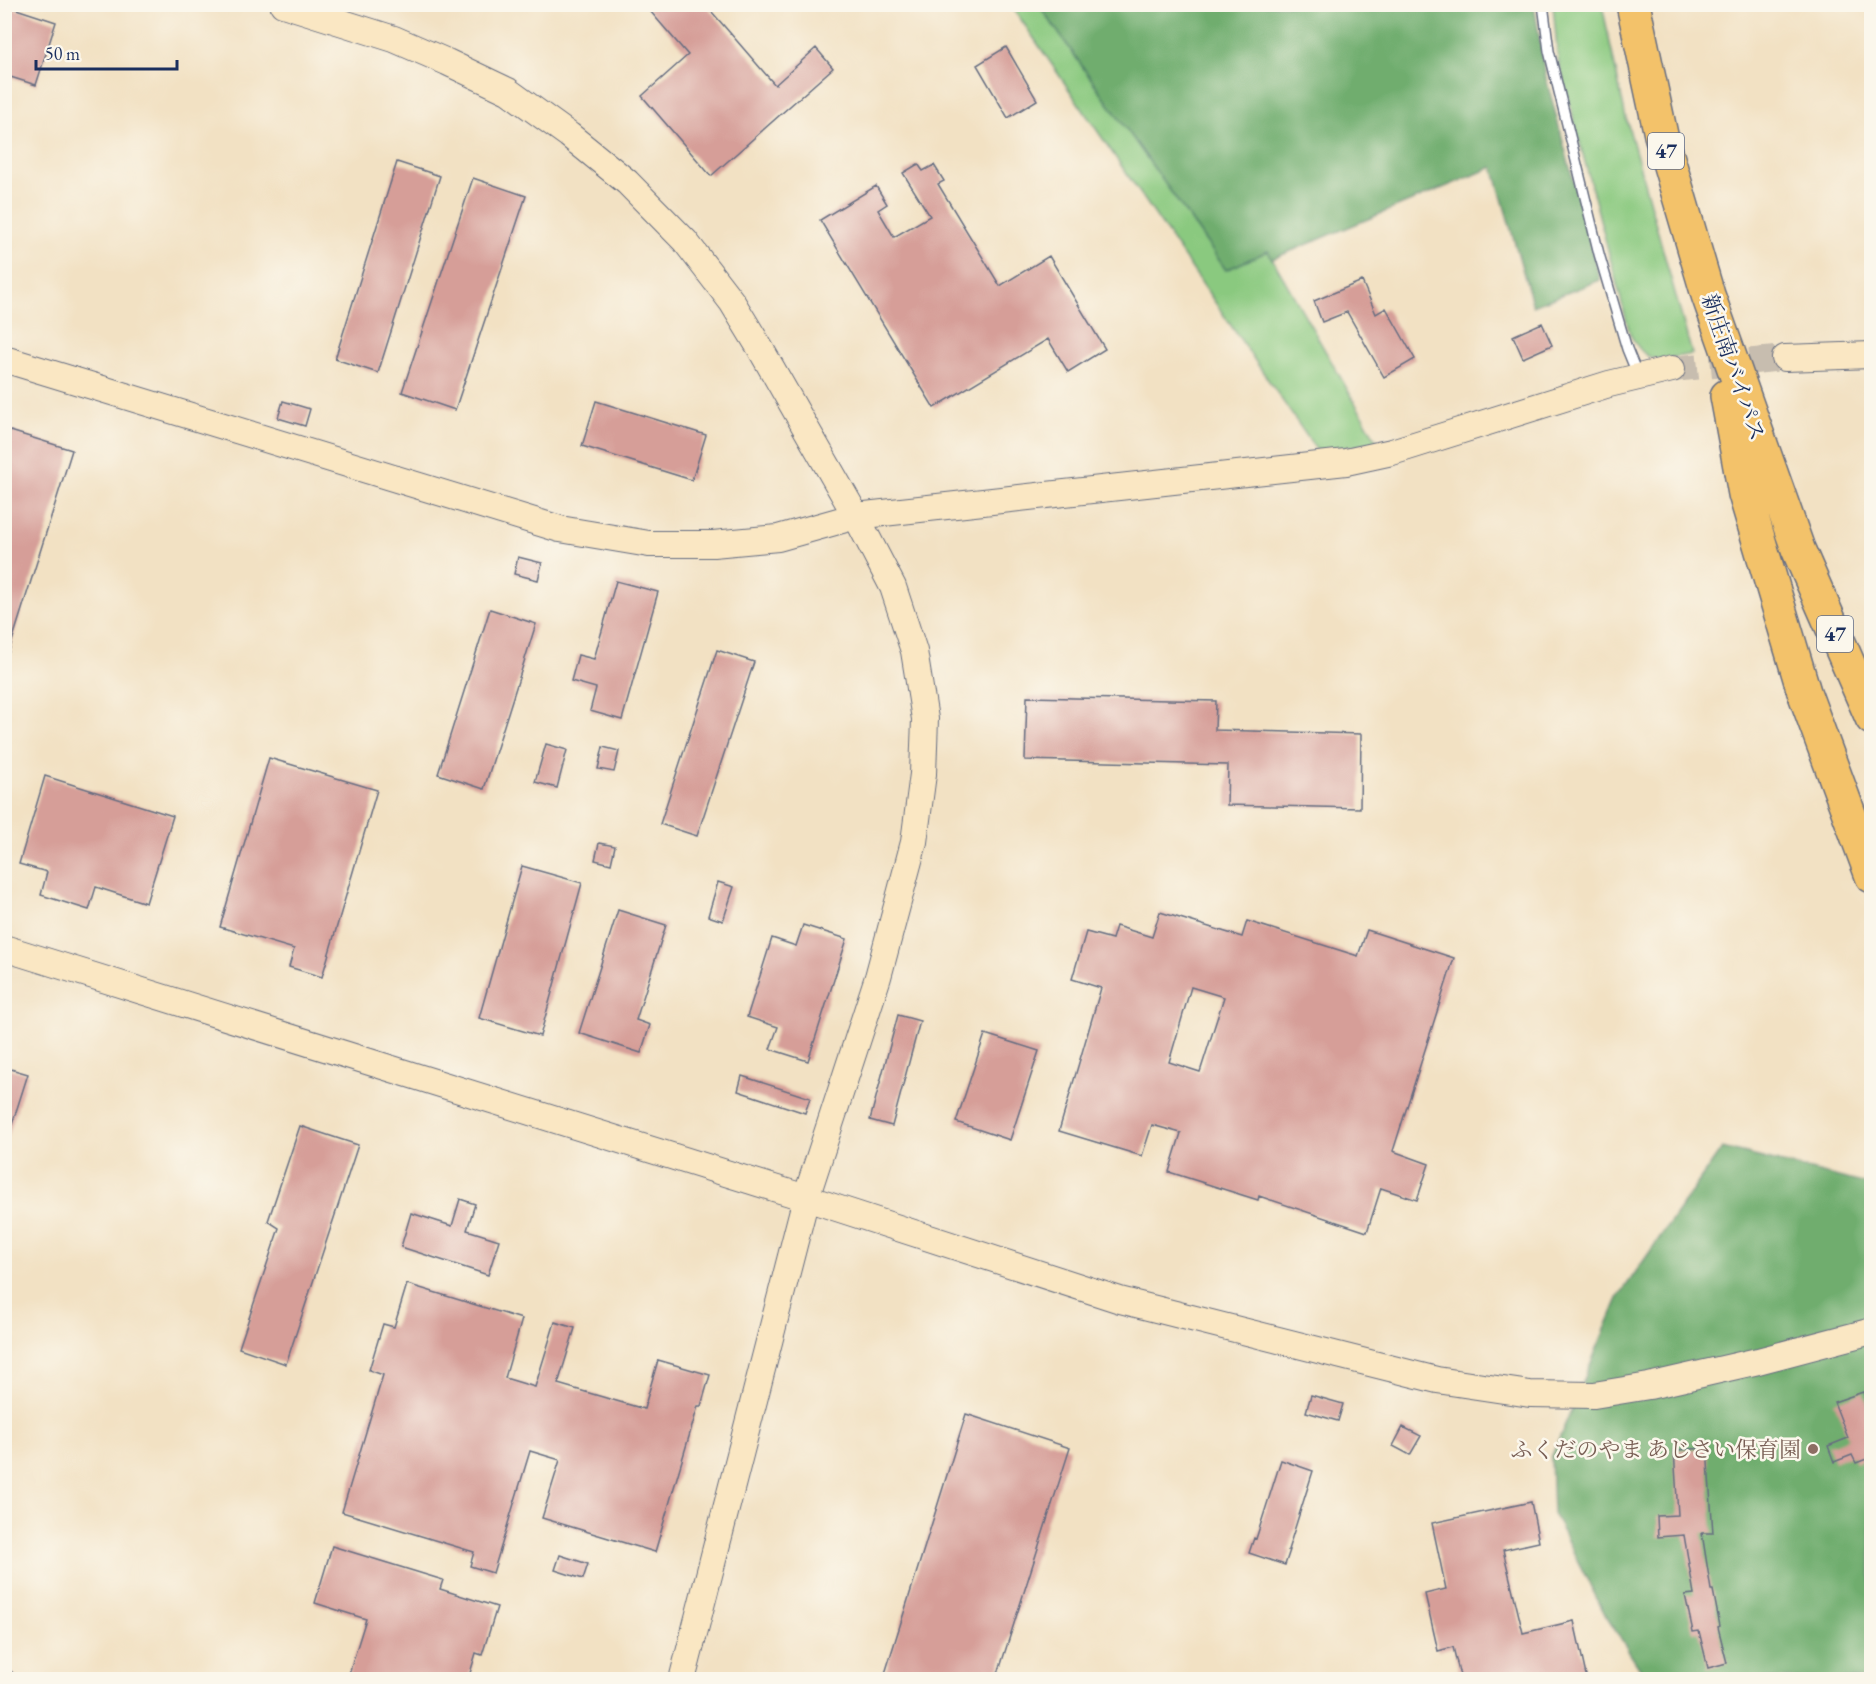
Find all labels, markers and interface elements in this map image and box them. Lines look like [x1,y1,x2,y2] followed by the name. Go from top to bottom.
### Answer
[36,33,177,71] scale bar
[45,42,80,65] text: 50 m
[1648,133,1684,169] road number: 47
[1695,290,1772,444] street label: 新庄南バイパス
[1817,616,1853,652] road number: 47
[1511,1435,1801,1464] place label: ふくだのやま あじさい保育園
[1806,1442,1820,1456] marker: ふくだのやま あじさい保育園

